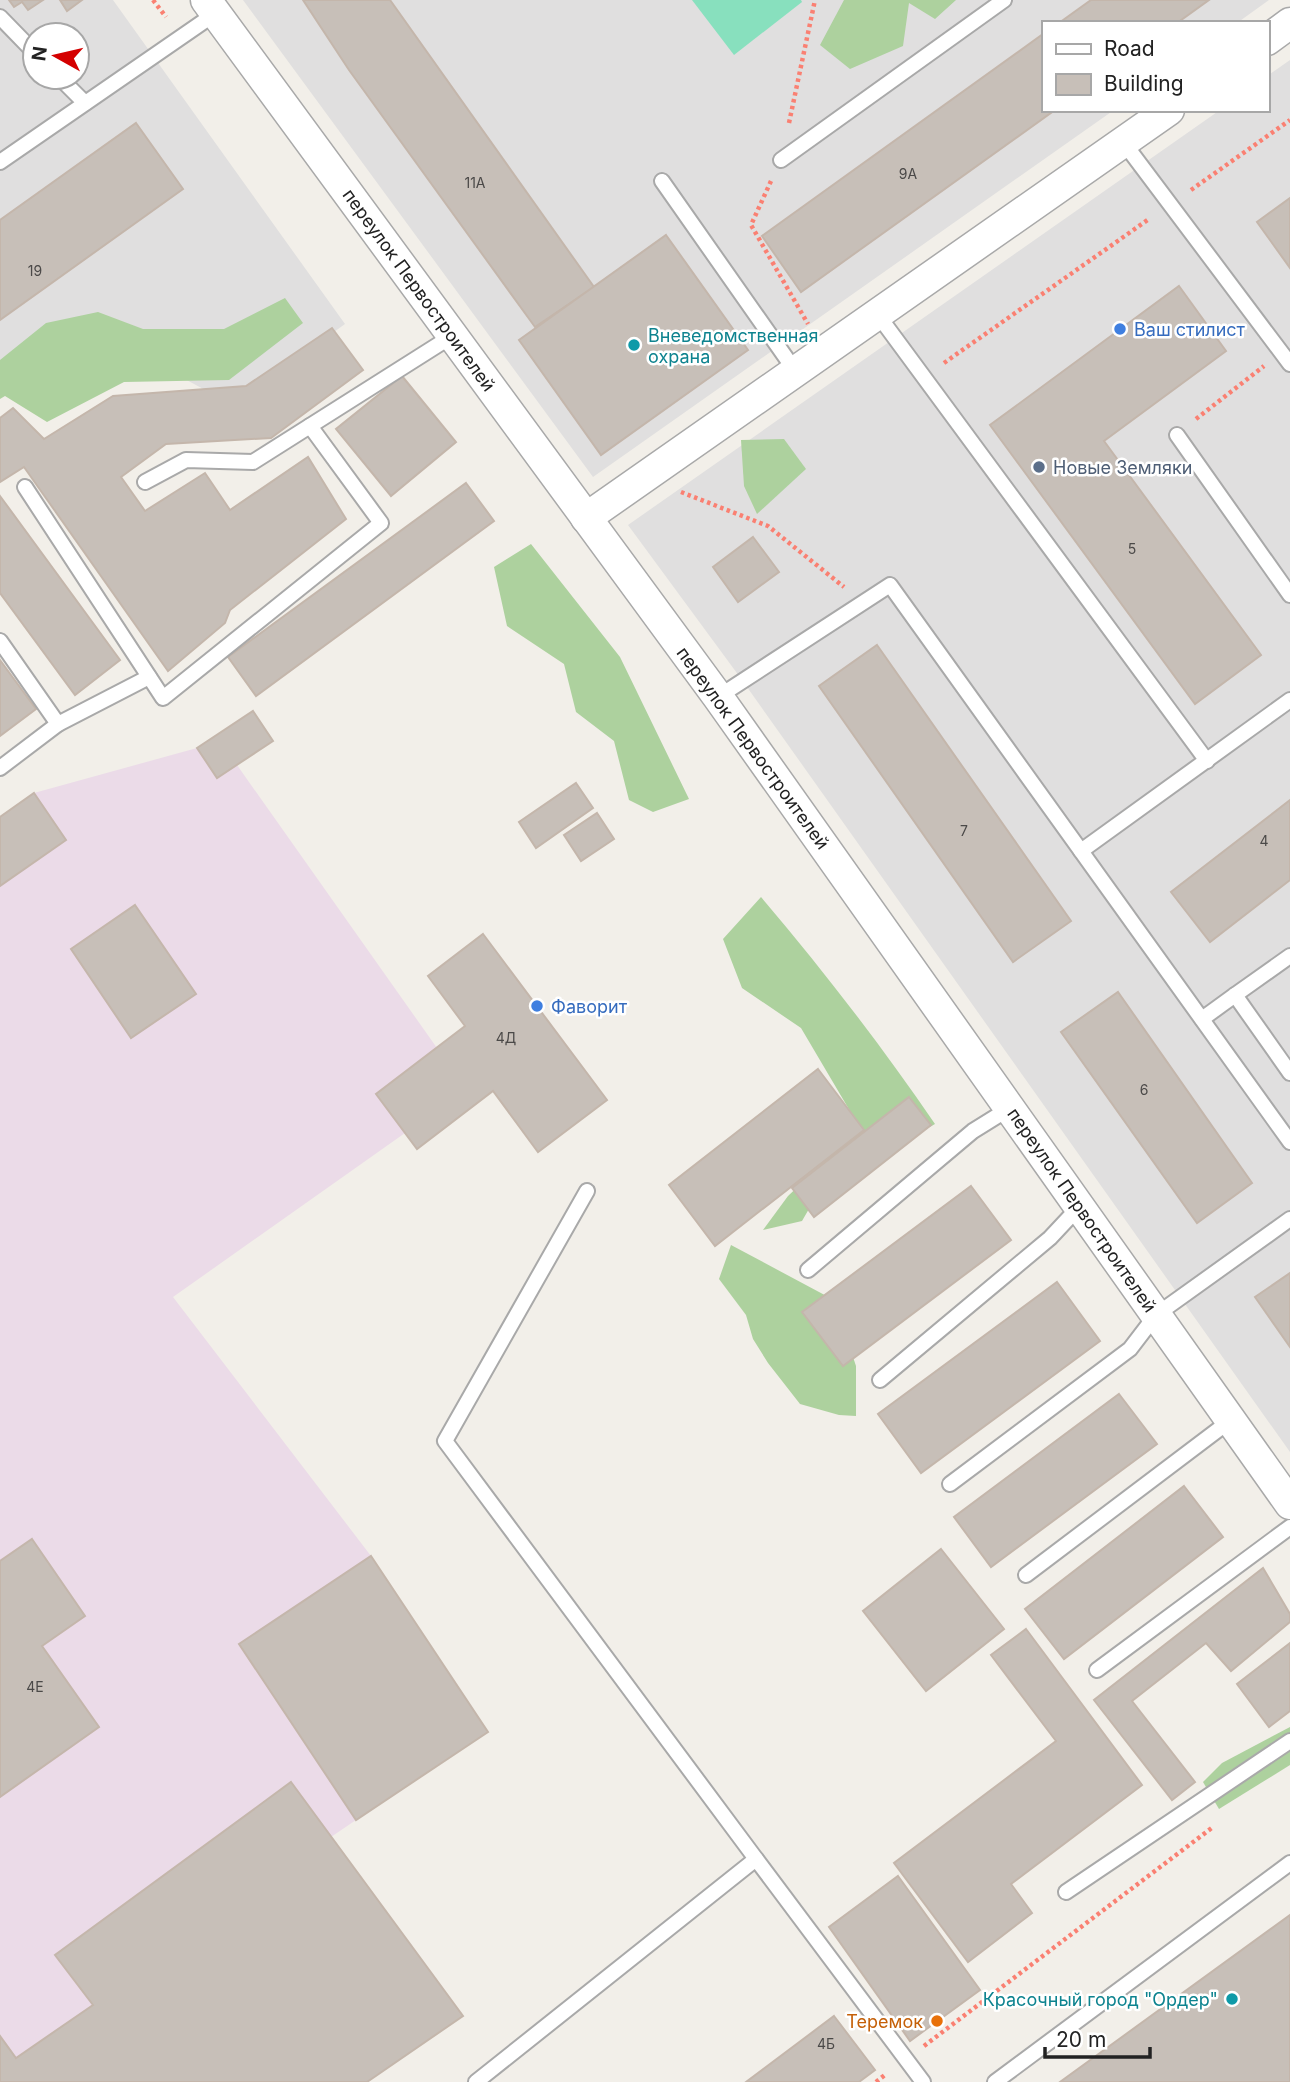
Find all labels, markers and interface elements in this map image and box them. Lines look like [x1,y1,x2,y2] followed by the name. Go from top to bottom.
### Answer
[21,21,91,91] north arrow
[1042,21,1269,112] legend
[1104,36,1155,61] text: Road
[27,45,52,62] text: N
[1104,71,1184,96] text: Building
[899,165,918,182] house number: 9А
[464,174,486,191] house number: 11А
[339,185,499,395] street label: переулок Первостроителей
[28,262,42,279] house number: 19
[1134,319,1246,340] place label: Ваш стилист
[1112,321,1128,337] marker: Ваш стилист
[648,325,819,367] place label: Вневедомственная охрана
[626,337,642,353] marker: Вневедомственная охрана
[1053,457,1192,478] place label: Новые Земляки
[1031,459,1047,475] marker: Новые Земляки
[1128,540,1136,557] house number: 5
[673,643,833,853] street label: переулок Первостроителей
[960,822,968,839] house number: 7
[1259,832,1269,849] house number: 4
[551,996,628,1017] place label: Фаворит
[529,998,545,1014] marker: Фаворит
[496,1029,516,1046] house number: 4Д
[1140,1081,1148,1098] house number: 6
[1003,1104,1161,1316] street label: переулок Первостроителей
[26,1678,44,1695] house number: 4Е
[983,1989,1218,2010] place label: Красочный город "Ордер"
[1224,1991,1240,2007] marker: Красочный город "Ордер"
[846,2011,923,2032] place label: Теремок
[929,2013,945,2029] marker: Теремок
[1045,2016,1150,2060] scale bar
[1056,2027,1106,2052] text: 20 m
[817,2035,835,2052] house number: 4Б

